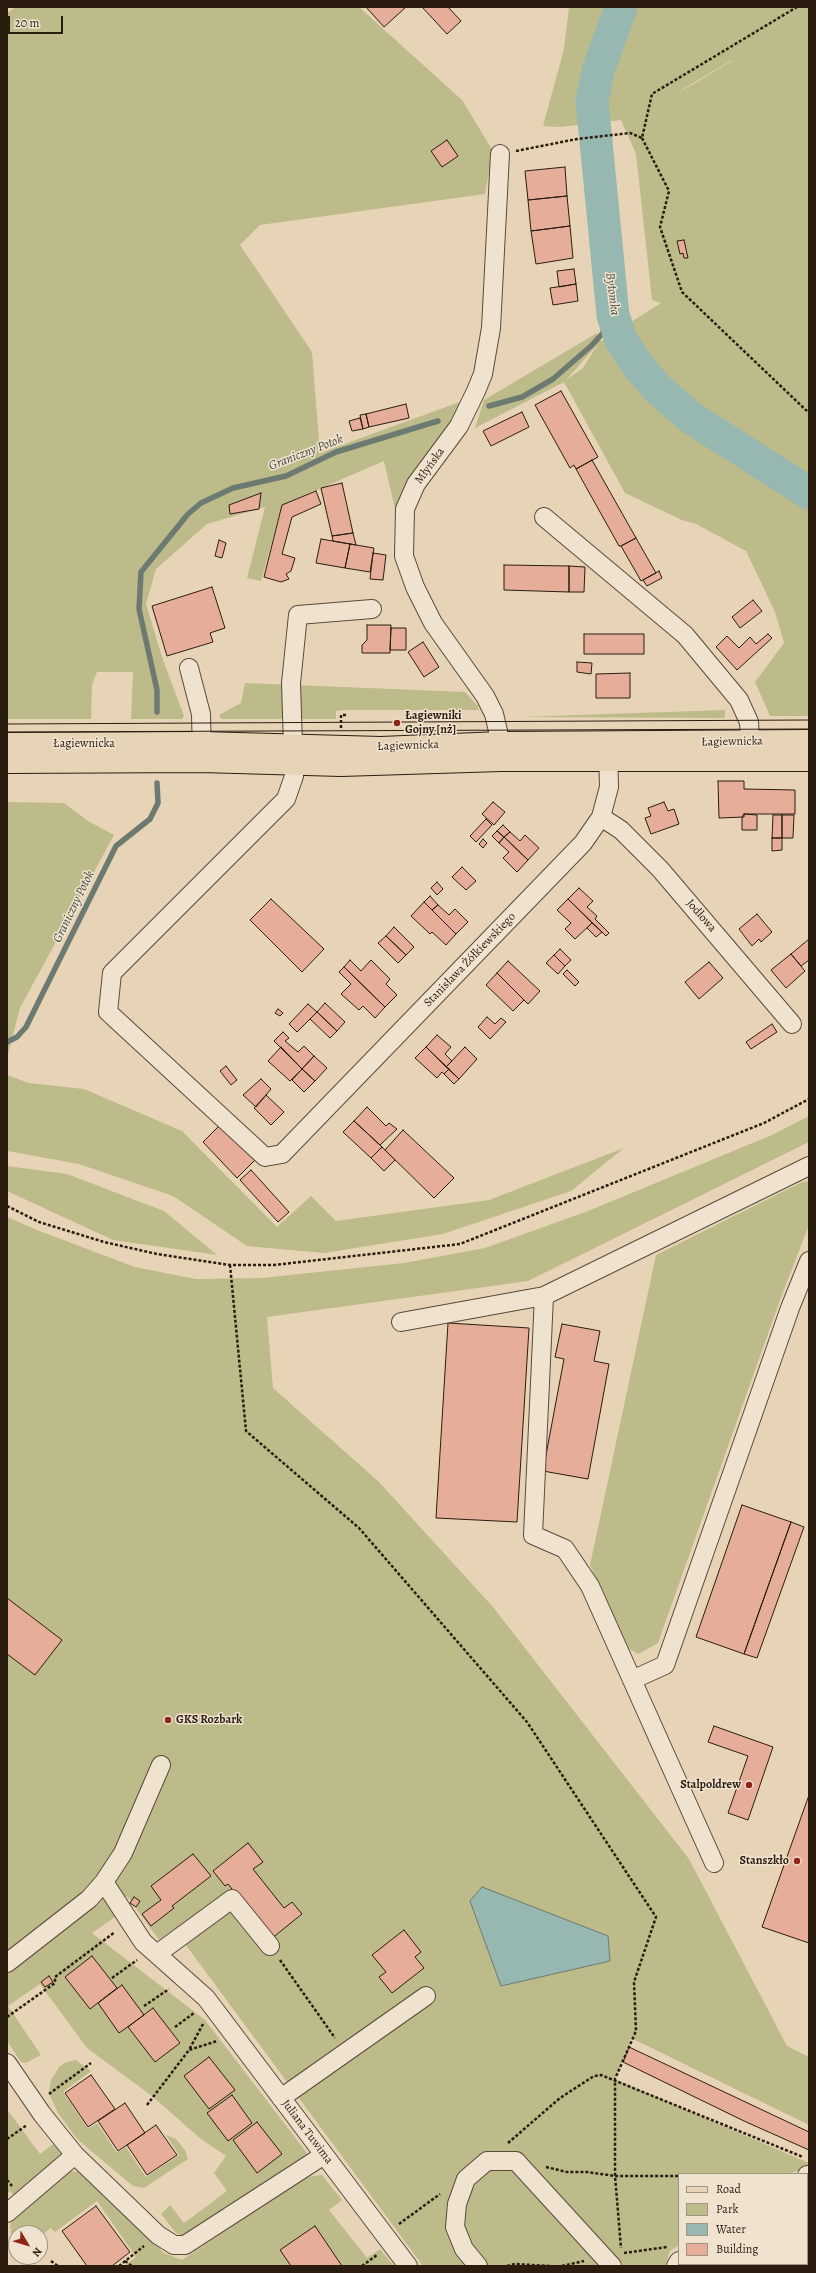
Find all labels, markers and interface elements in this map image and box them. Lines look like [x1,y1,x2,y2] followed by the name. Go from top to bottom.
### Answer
[10,8,65,34] scale bar
[15,15,39,31] text: 20 m
[602,272,622,316] water label: Bytomka
[267,432,345,474] water label: Graniczny Potok
[412,445,448,487] street label: Młyńska
[405,709,462,737] place label: Łagiewniki Gojny [nż]
[392,718,402,728] marker: Łagiewniki Gojny [nż]
[701,734,763,750] street label: Łagiewnicka
[53,737,115,751] street label: Łagiewnicka
[377,738,439,754] street label: Łagiewnicka
[50,868,98,946] water label: Graniczny Potok
[683,897,719,935] street label: Jodłowa
[421,910,519,1010] street label: Stanisława Żółkiewskiego
[176,1713,242,1727] place label: GKS Rozbark
[163,1715,173,1725] marker: GKS Rozbark
[680,1778,741,1792] place label: Stalpoldrew
[744,1780,754,1790] marker: Stalpoldrew
[740,1854,789,1868] place label: Stanszkło
[792,1856,802,1866] marker: Stanszkło
[278,2097,336,2167] street label: Juliana Tuwima
[678,2173,808,2265] legend
[716,2181,741,2197] text: Road
[716,2201,739,2217] text: Park
[716,2221,746,2237] text: Water
[8,2225,48,2265] north arrow
[716,2241,758,2257] text: Building
[29,2244,45,2260] text: N

